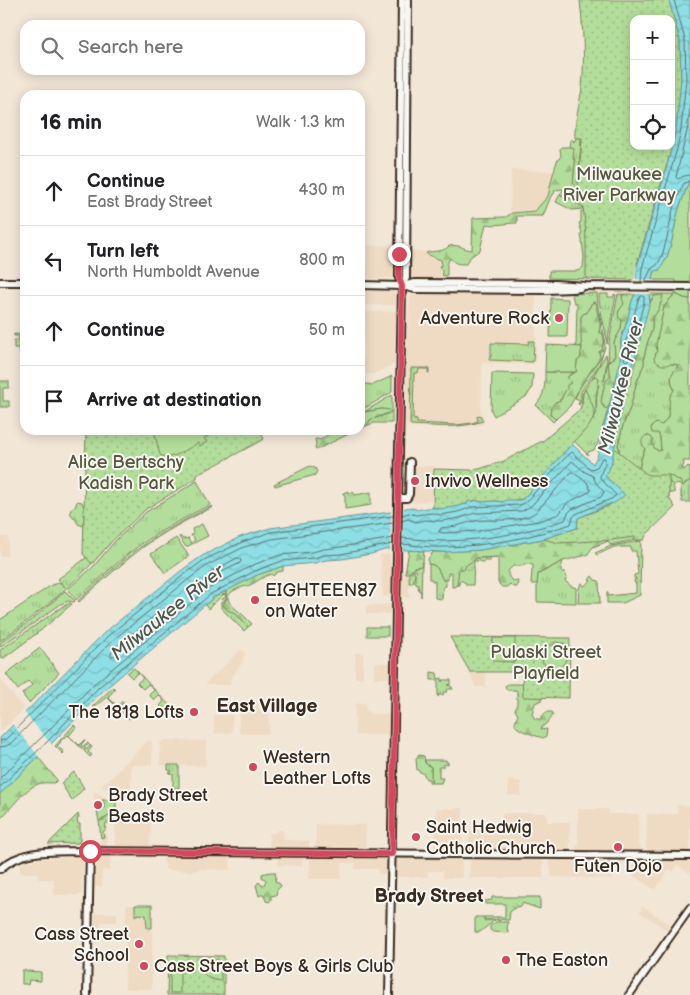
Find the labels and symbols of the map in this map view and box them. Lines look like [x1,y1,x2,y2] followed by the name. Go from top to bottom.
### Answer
[562,164,676,206] park label: Milwaukee River Parkway
[388,243,411,266] route end
[420,308,549,329] place label: Adventure Rock
[553,312,565,324] marker: Adventure Rock
[593,315,650,457] water label: Milwaukee River
[68,452,185,494] park label: Alice Bertschy Kadish Park
[425,471,549,492] place label: Invivo Wellness
[409,475,421,487] marker: Invivo Wellness
[107,560,230,666] water label: Milwaukee River
[265,580,377,622] place label: EIGHTEEN87 on Water
[249,594,261,606] marker: EIGHTEEN87 on Water
[490,642,602,684] park label: Pulaski Street Playfield
[216,695,318,718] district label: East Village
[69,702,184,723] place label: The 1818 Lofts
[188,706,200,718] marker: The 1818 Lofts
[263,747,371,789] place label: Western Leather Lofts
[247,761,259,773] marker: Western Leather Lofts
[108,785,208,827] place label: Brady Street Beasts
[92,799,104,811] marker: Brady Street Beasts
[426,817,556,859] place label: Saint Hedwig Catholic Church
[410,831,422,843] marker: Saint Hedwig Catholic Church
[79,840,102,863] route start
[612,841,624,853] marker: Futen Dojo
[574,856,662,877] place label: Futen Dojo
[375,885,484,908] district label: Brady Street
[34,924,129,966] place label: Cass Street School
[133,938,145,950] marker: Cass Street School
[516,950,608,971] place label: The Easton
[500,954,512,966] marker: The Easton
[154,956,393,977] place label: Cass Street Boys & Girls Club
[138,960,150,972] marker: Cass Street Boys & Girls Club

